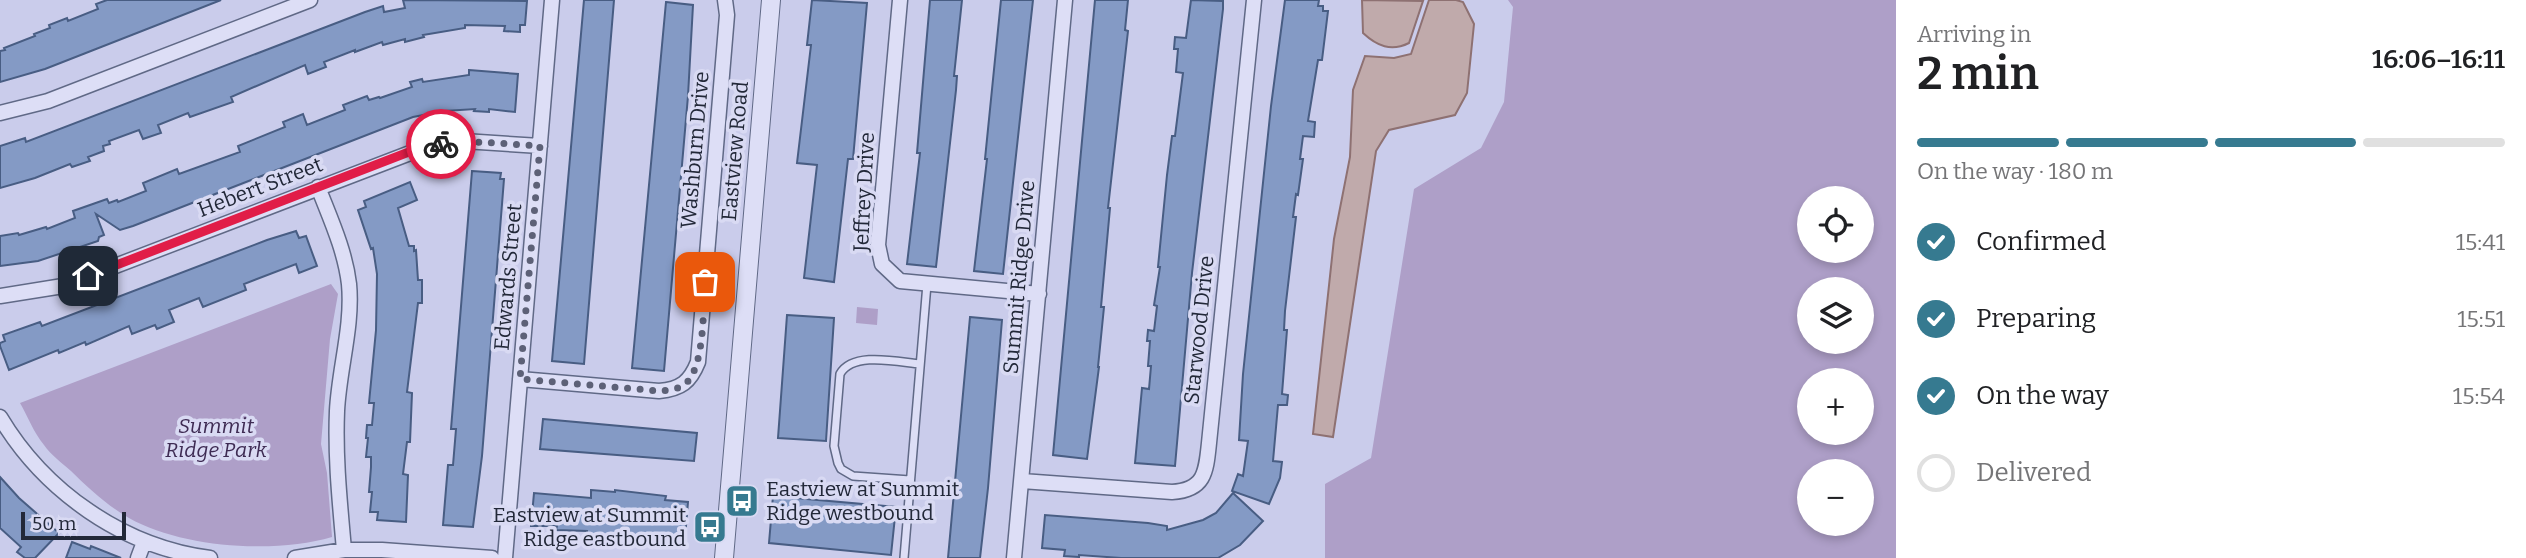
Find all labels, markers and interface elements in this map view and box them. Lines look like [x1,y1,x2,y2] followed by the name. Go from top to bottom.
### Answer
[1917,20,2031,48] text: Arriving in
[2372,44,2505,75] text: 16:06–16:11
[1917,46,2039,101] text: 2 min
[675,70,715,230] street label: Washburn Drive
[716,80,754,222] street label: Eastview Road
[406,109,476,179] courier
[422,125,460,163] icon: bike
[848,132,880,253] street label: Jeffrey Drive
[194,151,327,223] street label: Hebert Street
[1917,157,2113,185] text: On the way · 180 m
[998,179,1040,375] street label: Summit Ridge Drive
[1797,186,1874,536] map controls
[1797,186,1874,263] button: locate
[489,202,527,352] street label: Edwards Street
[1917,223,1955,261] icon: check
[1976,226,2106,257] text: Confirmed
[2456,228,2505,256] text: 15:41
[58,246,118,306] pin
[675,252,735,312] pin
[1178,254,1220,406] street label: Starwood Drive
[69,257,107,295] icon: home
[686,263,724,301] icon: bag
[1797,277,1874,354] button: layers
[1917,300,1955,338] icon: check
[1976,303,2096,334] text: Preparing
[2457,305,2505,333] text: 15:51
[1797,368,1874,445] button: +
[1917,377,1955,415] icon: check
[1976,380,2109,411] text: On the way
[2453,382,2505,410] text: 15:54
[165,413,268,463] park label: Summit Ridge Park
[1976,457,2091,488] text: Delivered
[1797,459,1874,536] button: −
[766,476,960,526] place label: Eastview at Summit Ridge westbound
[723,482,761,520] bus stop icon: Eastview at Summit Ridge westbound
[493,502,686,552] place label: Eastview at Summit Ridge eastbound
[691,508,729,546] bus stop icon: Eastview at Summit Ridge eastbound
[21,509,126,541] scale bar
[32,512,76,535] text: 50 m

